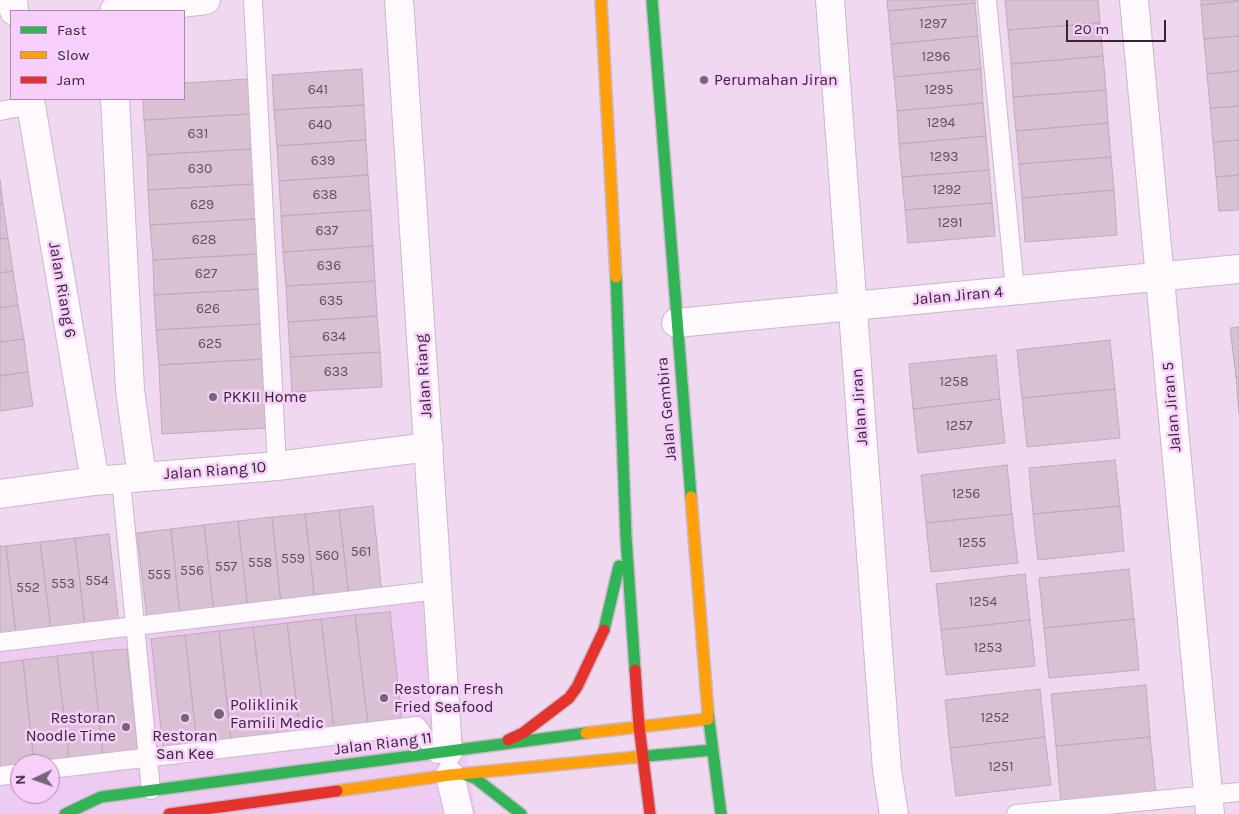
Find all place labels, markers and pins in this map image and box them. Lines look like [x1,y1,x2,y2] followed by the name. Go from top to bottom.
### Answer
[714,70,838,90] place label: Perumahan Jiran
[698,74,710,86] marker: Perumahan Jiran
[223,387,307,407] place label: PKKII Home
[207,391,219,403] marker: PKKII Home
[394,679,504,717] place label: Restoran Fresh Fried Seafood
[378,692,390,704] marker: Restoran Fresh Fried Seafood
[230,695,324,733] place label: Poliklinik Famili Medic
[212,707,226,721] marker: Poliklinik Famili Medic
[26,708,116,746] place label: Restoran Noodle Time
[179,712,191,724] marker: Restoran San Kee
[120,721,132,733] marker: Restoran Noodle Time
[152,726,218,764] place label: Restoran San Kee

